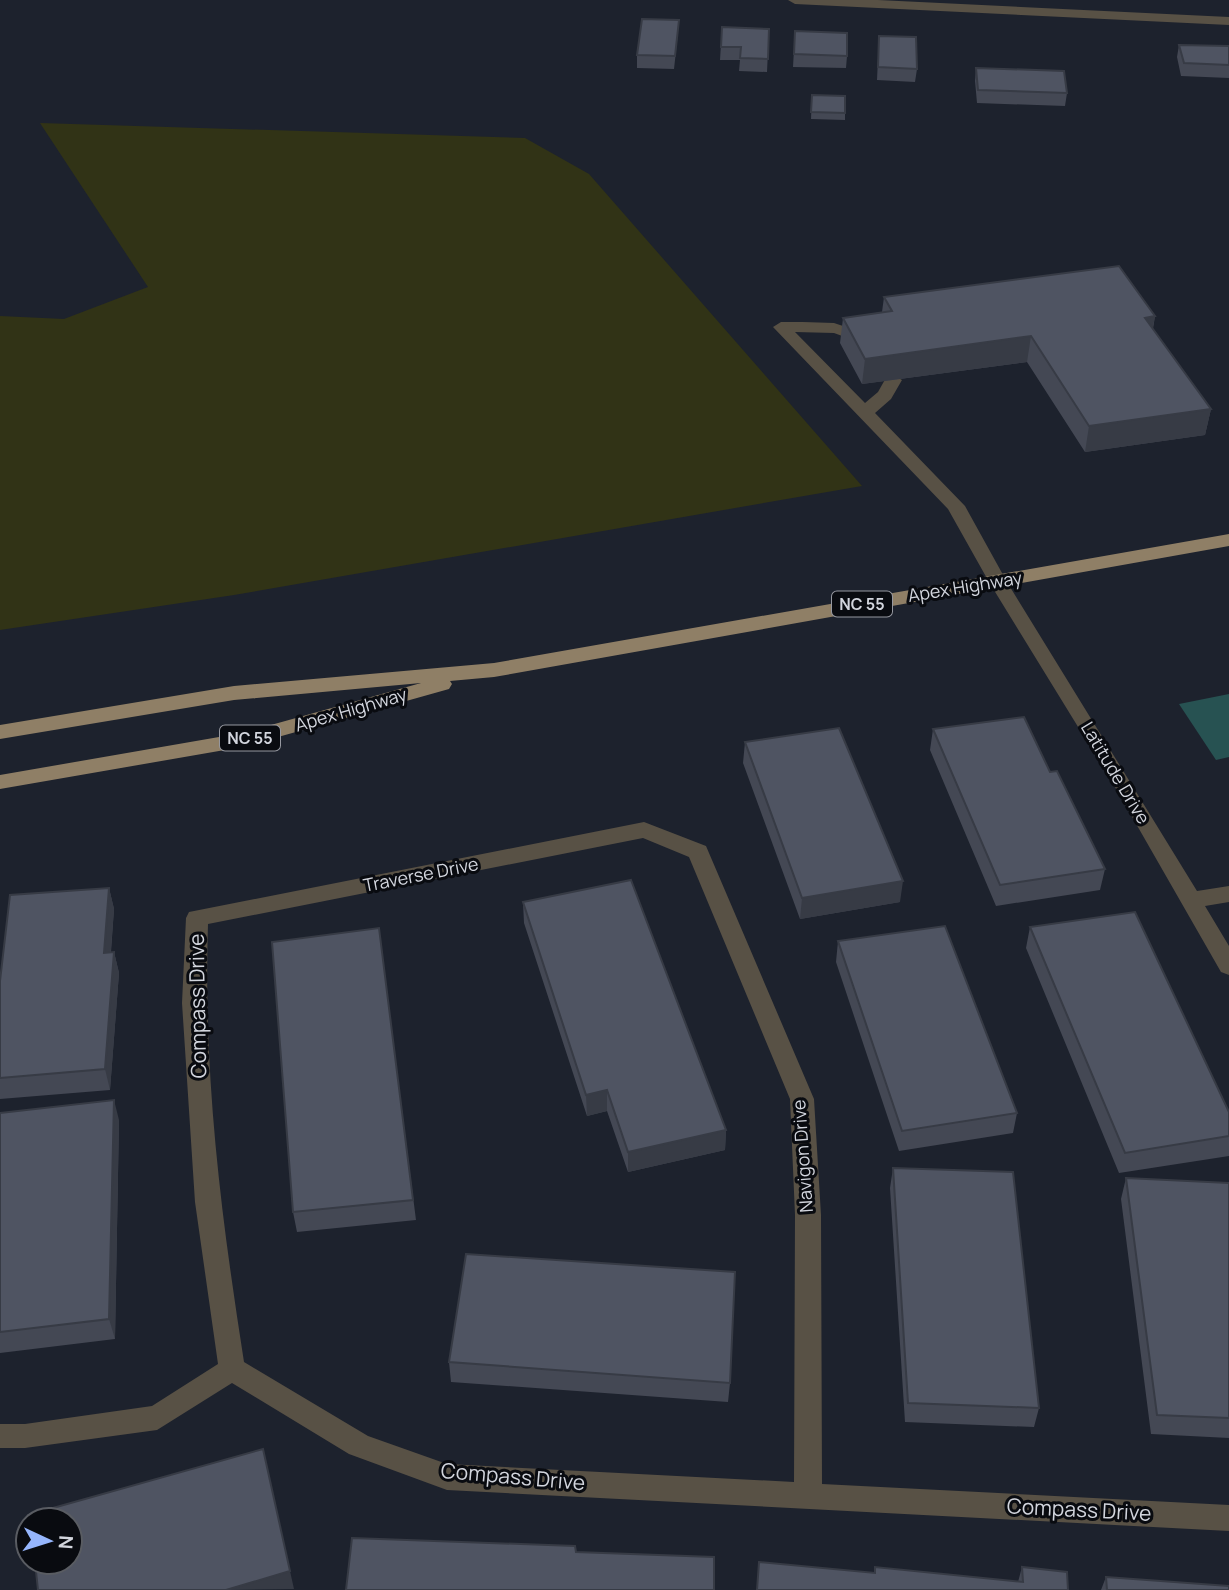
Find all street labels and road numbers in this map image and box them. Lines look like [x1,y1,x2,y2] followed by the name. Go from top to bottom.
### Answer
[906,565,1024,607] street label: Apex Highway
[832,592,892,617] road number: NC 55
[292,681,410,736] street label: Apex Highway
[1076,717,1156,828] street label: Latitude Drive
[220,726,280,750] road number: NC 55
[361,851,480,897] street label: Traverse Drive
[182,933,212,1079] street label: Compass Drive
[786,1099,818,1213] street label: Navigon Drive
[440,1456,586,1496] street label: Compass Drive
[1006,1491,1152,1527] street label: Compass Drive

